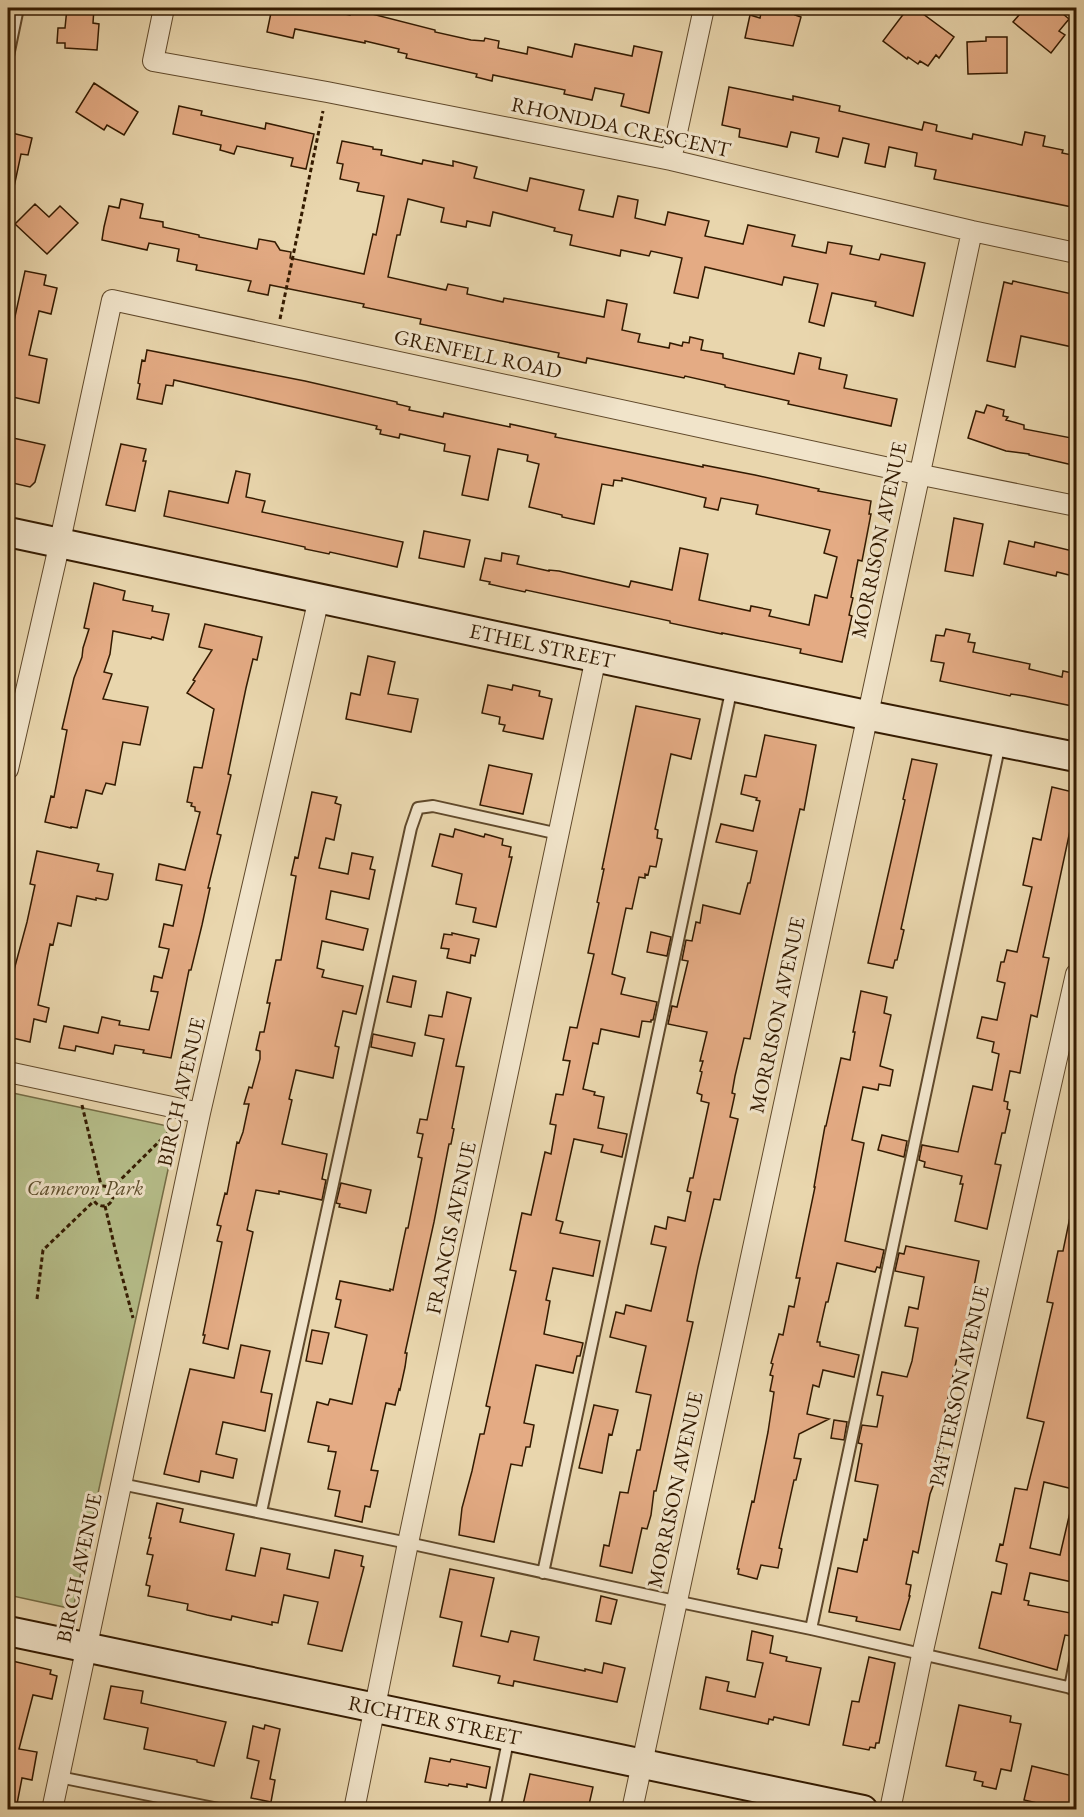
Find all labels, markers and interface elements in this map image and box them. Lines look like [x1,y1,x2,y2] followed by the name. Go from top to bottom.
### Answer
[509,90,734,163] street label: RHONDDA CRESCENT
[392,323,565,385] street label: GRENFELL ROAD
[844,439,913,641] street label: MORRISON AVENUE
[467,617,618,674] street label: ETHEL STREET
[742,914,811,1116] street label: MORRISON AVENUE
[150,1015,211,1169] street label: BIRCH AVENUE
[419,1139,482,1316] street label: FRANCIS AVENUE
[27,1174,144,1201] park label: Cameron Park
[922,1283,995,1489] street label: PATTERSON AVENUE
[640,1389,709,1591] street label: MORRISON AVENUE
[49,1491,108,1645] street label: BIRCH AVENUE
[346,1689,525,1751] street label: RICHTER STREET

